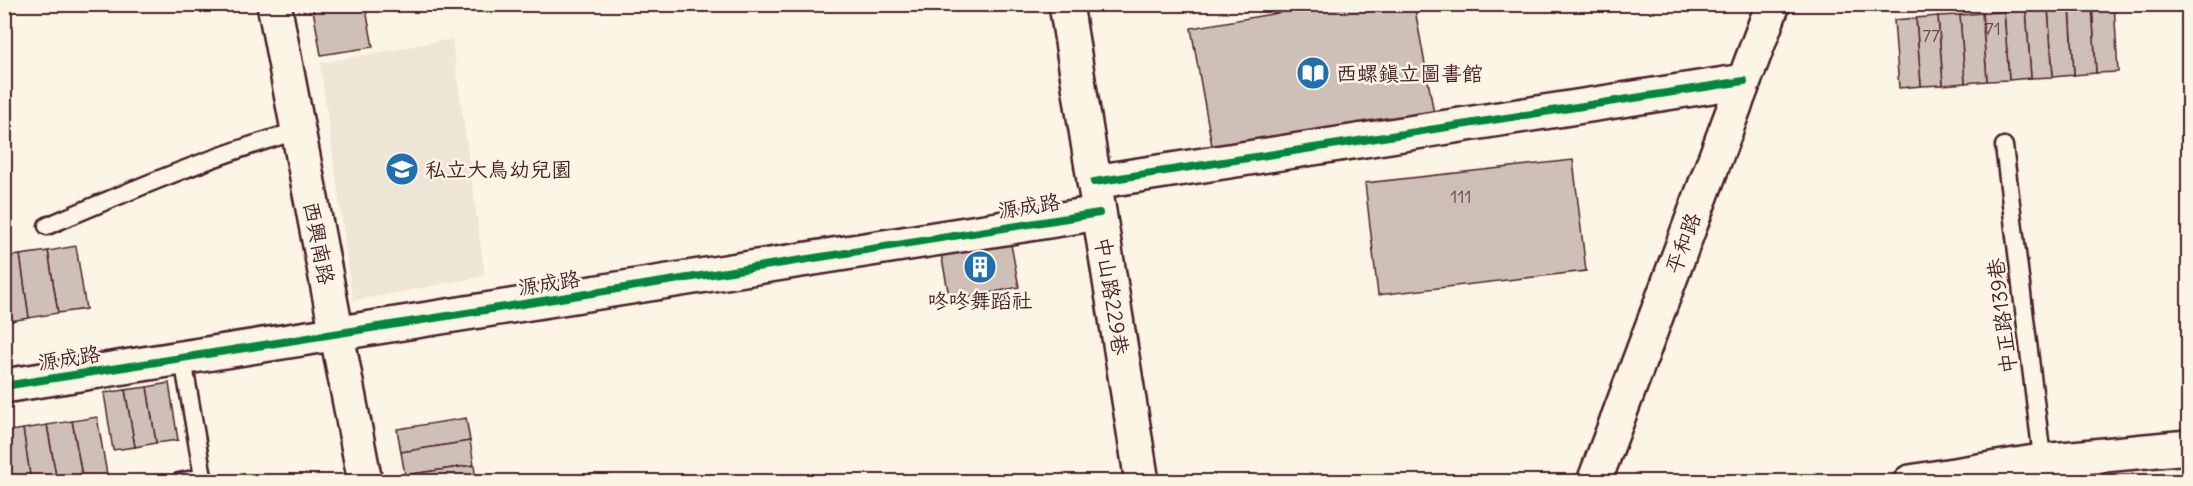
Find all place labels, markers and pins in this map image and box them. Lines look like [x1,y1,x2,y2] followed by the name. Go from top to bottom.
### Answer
[1295,55,1331,91] library icon: 西螺鎮立圖書館
[1336,60,1483,87] place label: 西螺鎮立圖書館
[384,151,420,187] school or university icon: 私立大鳥幼兒園
[425,156,572,183] place label: 私立大鳥幼兒園
[962,249,998,285] building icon: 咚咚舞蹈社
[928,287,1033,314] place label: 咚咚舞蹈社

